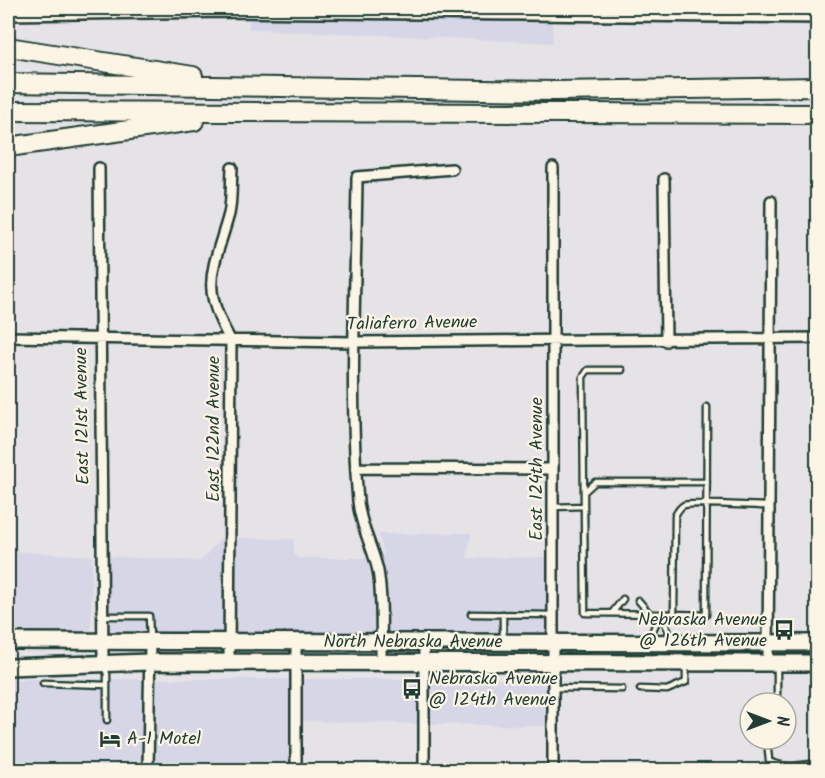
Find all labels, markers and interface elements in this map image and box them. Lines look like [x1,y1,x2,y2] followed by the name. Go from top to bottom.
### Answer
[347,308,477,340] street label: Taliaferro Avenue
[67,347,99,485] street label: East 121st Avenue
[200,356,229,502] street label: East 122nd Avenue
[523,397,552,541] street label: East 124th Avenue
[638,606,767,656] place label: Nebraska Avenue @ 126th Avenue
[772,618,796,642] bus stop icon: Nebraska Avenue @ 126th Avenue
[323,628,503,657] street label: North Nebraska Avenue
[429,665,558,715] place label: Nebraska Avenue @ 124th Avenue
[400,677,424,701] bus stop icon: Nebraska Avenue @ 124th Avenue
[738,691,798,751] north arrow
[769,716,794,726] text: N
[127,725,201,754] place label: A-1 Motel
[98,727,122,751] hotel icon: A-1 Motel

